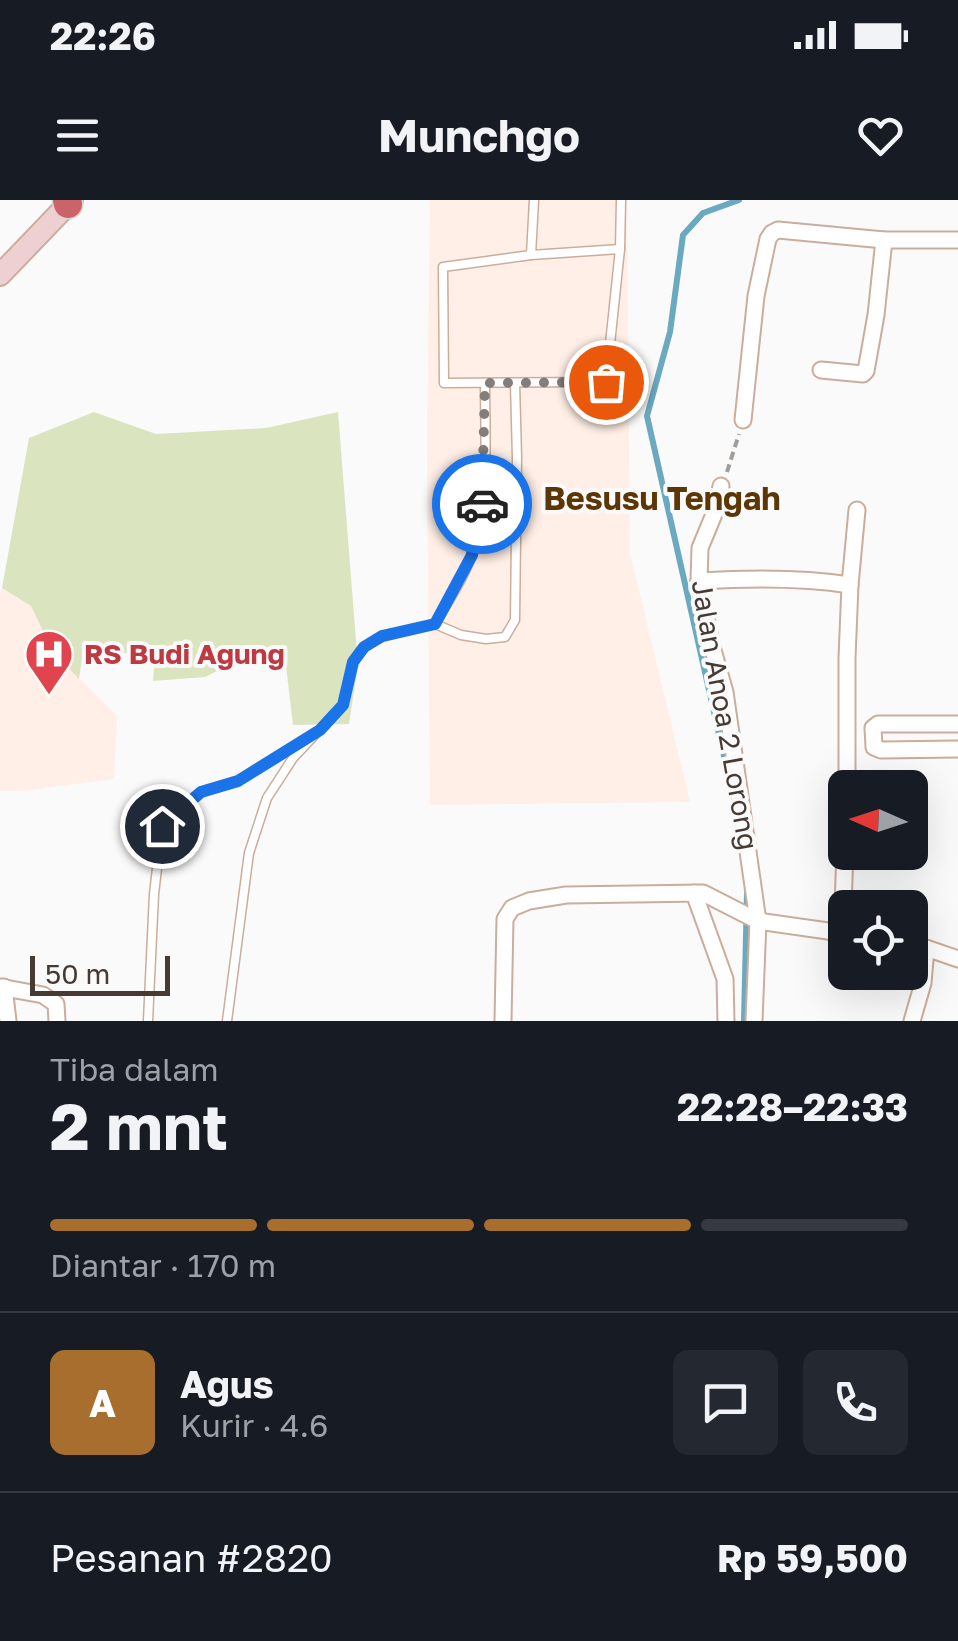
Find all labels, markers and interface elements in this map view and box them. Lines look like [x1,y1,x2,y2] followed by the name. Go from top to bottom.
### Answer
[50,13,156,58] text: 22:26
[50,108,105,163] icon: menu
[378,108,580,162] text: Munchgo
[853,108,908,163] icon: heart
[564,340,649,425] pin
[579,355,634,410] icon: bag
[432,454,532,554] courier
[455,477,510,532] icon: car
[543,479,781,517] district label: Besusu Tengah
[685,577,765,852] street label: Jalan Anoa 2 Lorong
[23,628,75,696] hospital icon: RS Budi Agung
[84,637,285,670] place label: RS Budi Agung
[828,770,928,870] north arrow
[828,770,928,990] map controls
[120,784,205,869] pin
[135,799,190,854] icon: home
[828,890,928,990] button: locate
[30,951,170,996] scale bar
[45,957,110,990] text: 50 m
[50,1050,219,1088] text: Tiba dalam
[677,1084,908,1129] text: 22:28–22:33
[50,1086,228,1164] text: 2 mnt
[50,1246,276,1284] text: Diantar · 170 m
[673,1350,778,1455] button: chat
[803,1350,908,1455] button: phone
[180,1361,274,1406] text: Agus
[89,1380,116,1425] text: A
[180,1406,328,1444] text: Kurir · 4.6
[50,1535,333,1580] text: Pesanan #2820
[717,1535,908,1580] text: Rp 59,500

